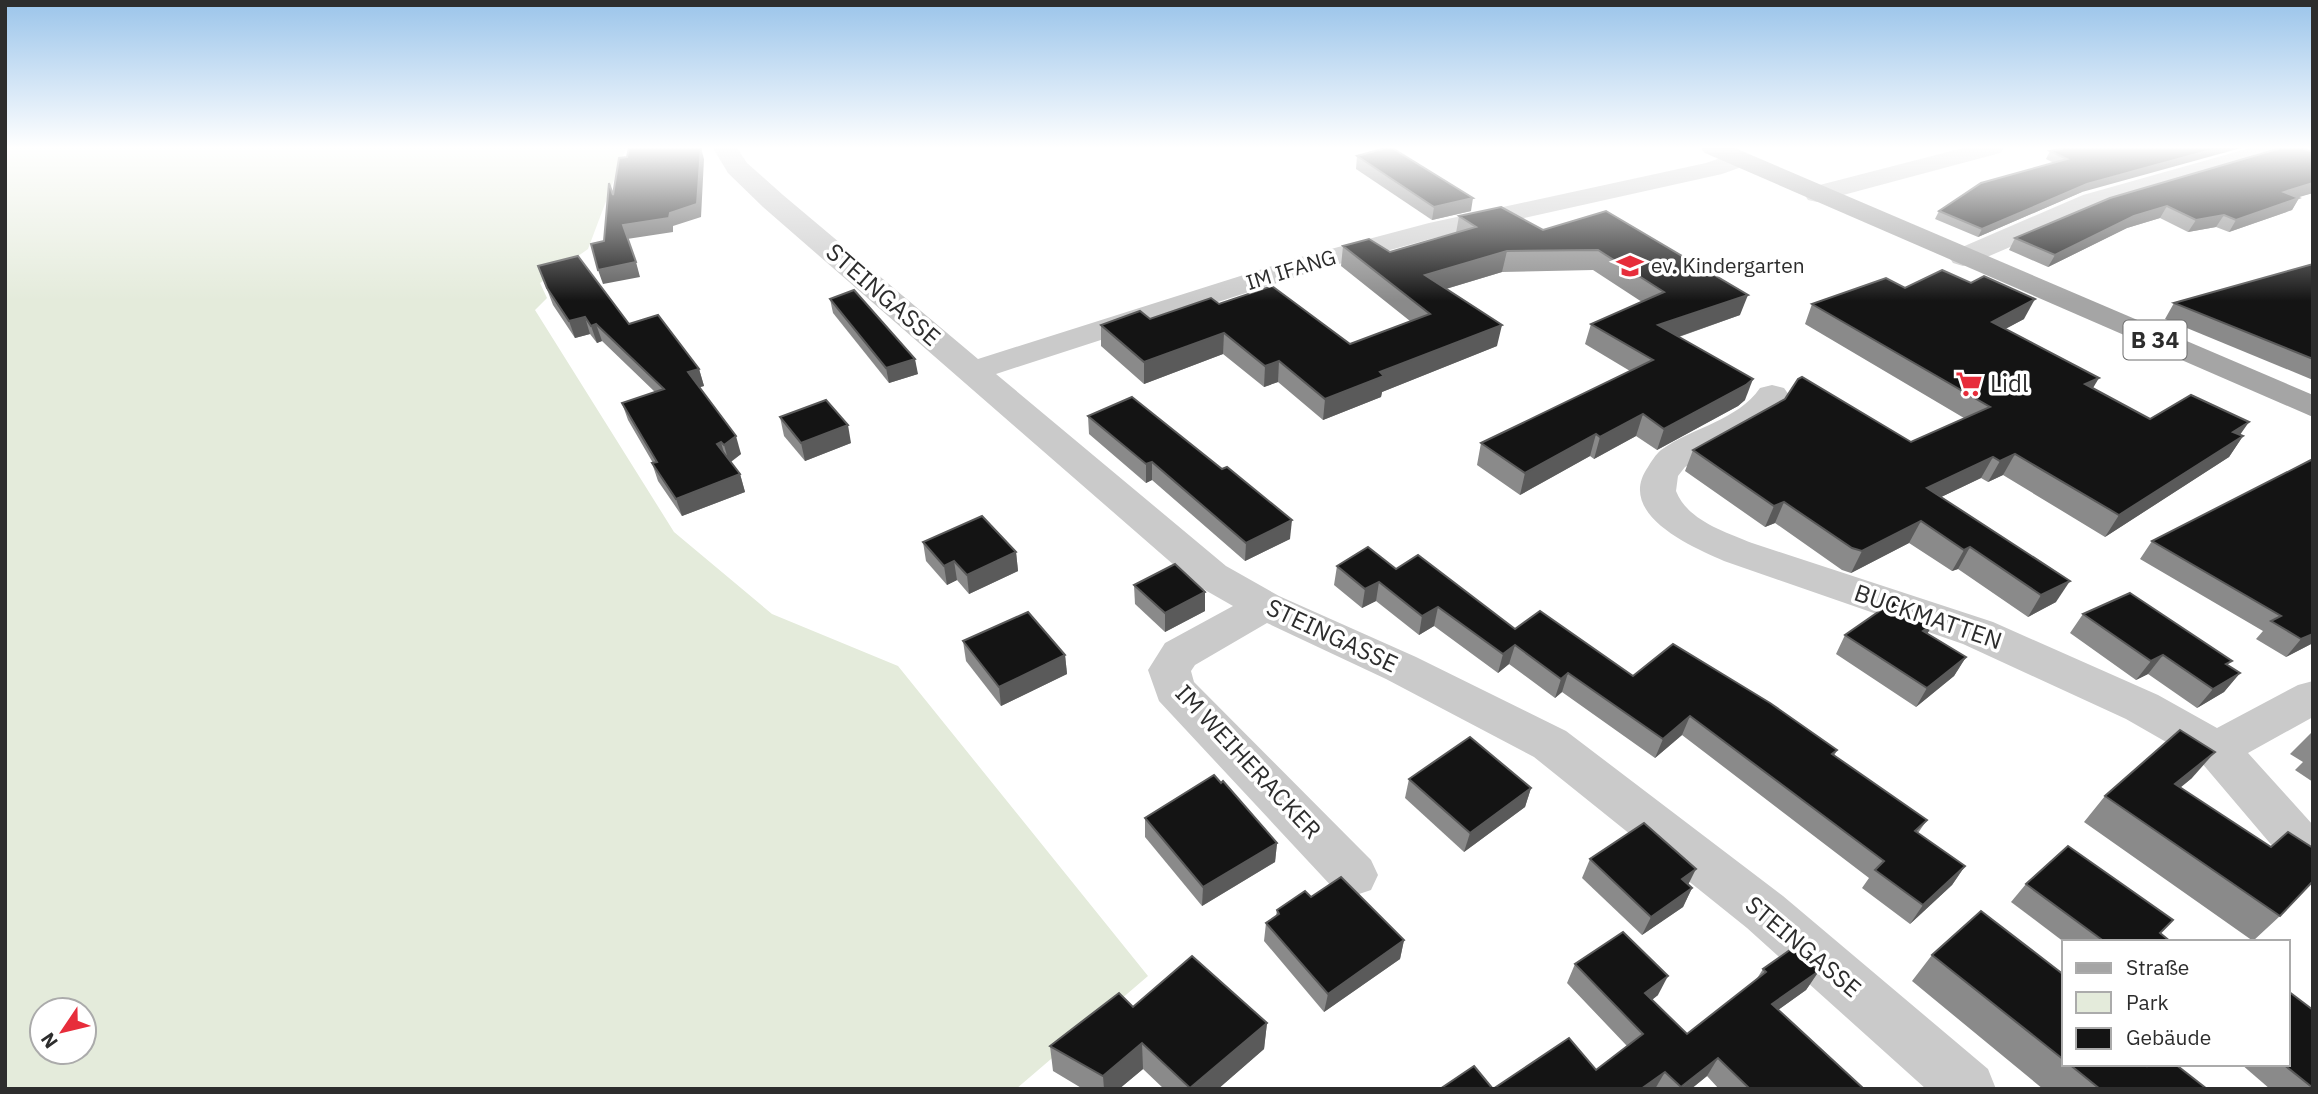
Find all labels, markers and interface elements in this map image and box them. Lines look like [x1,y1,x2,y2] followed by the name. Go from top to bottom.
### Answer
[820,236,948,353] street label: STEINGASSE
[1242,242,1339,296] street label: IM IFANG
[1615,251,1645,281] school or university icon: ev. Kindergarten
[1651,251,1805,279] place label: ev. Kindergarten
[2124,320,2186,360] road number: B 34
[1990,367,2028,399] place label: Lidl
[1954,369,1984,399] supermarket icon: Lidl
[1850,576,2007,656] street label: BUCKMATTEN
[1261,591,1403,680] street label: STEINGASSE
[1169,677,1329,846] street label: IM WEIHERACKER
[1739,888,1868,1004] street label: STEINGASSE
[2062,940,2290,1066] legend
[2126,953,2189,981] text: Straße
[2126,988,2169,1016] text: Park
[28,996,98,1066] north arrow
[2126,1023,2211,1051] text: Gebäude
[35,1028,63,1053] text: N

